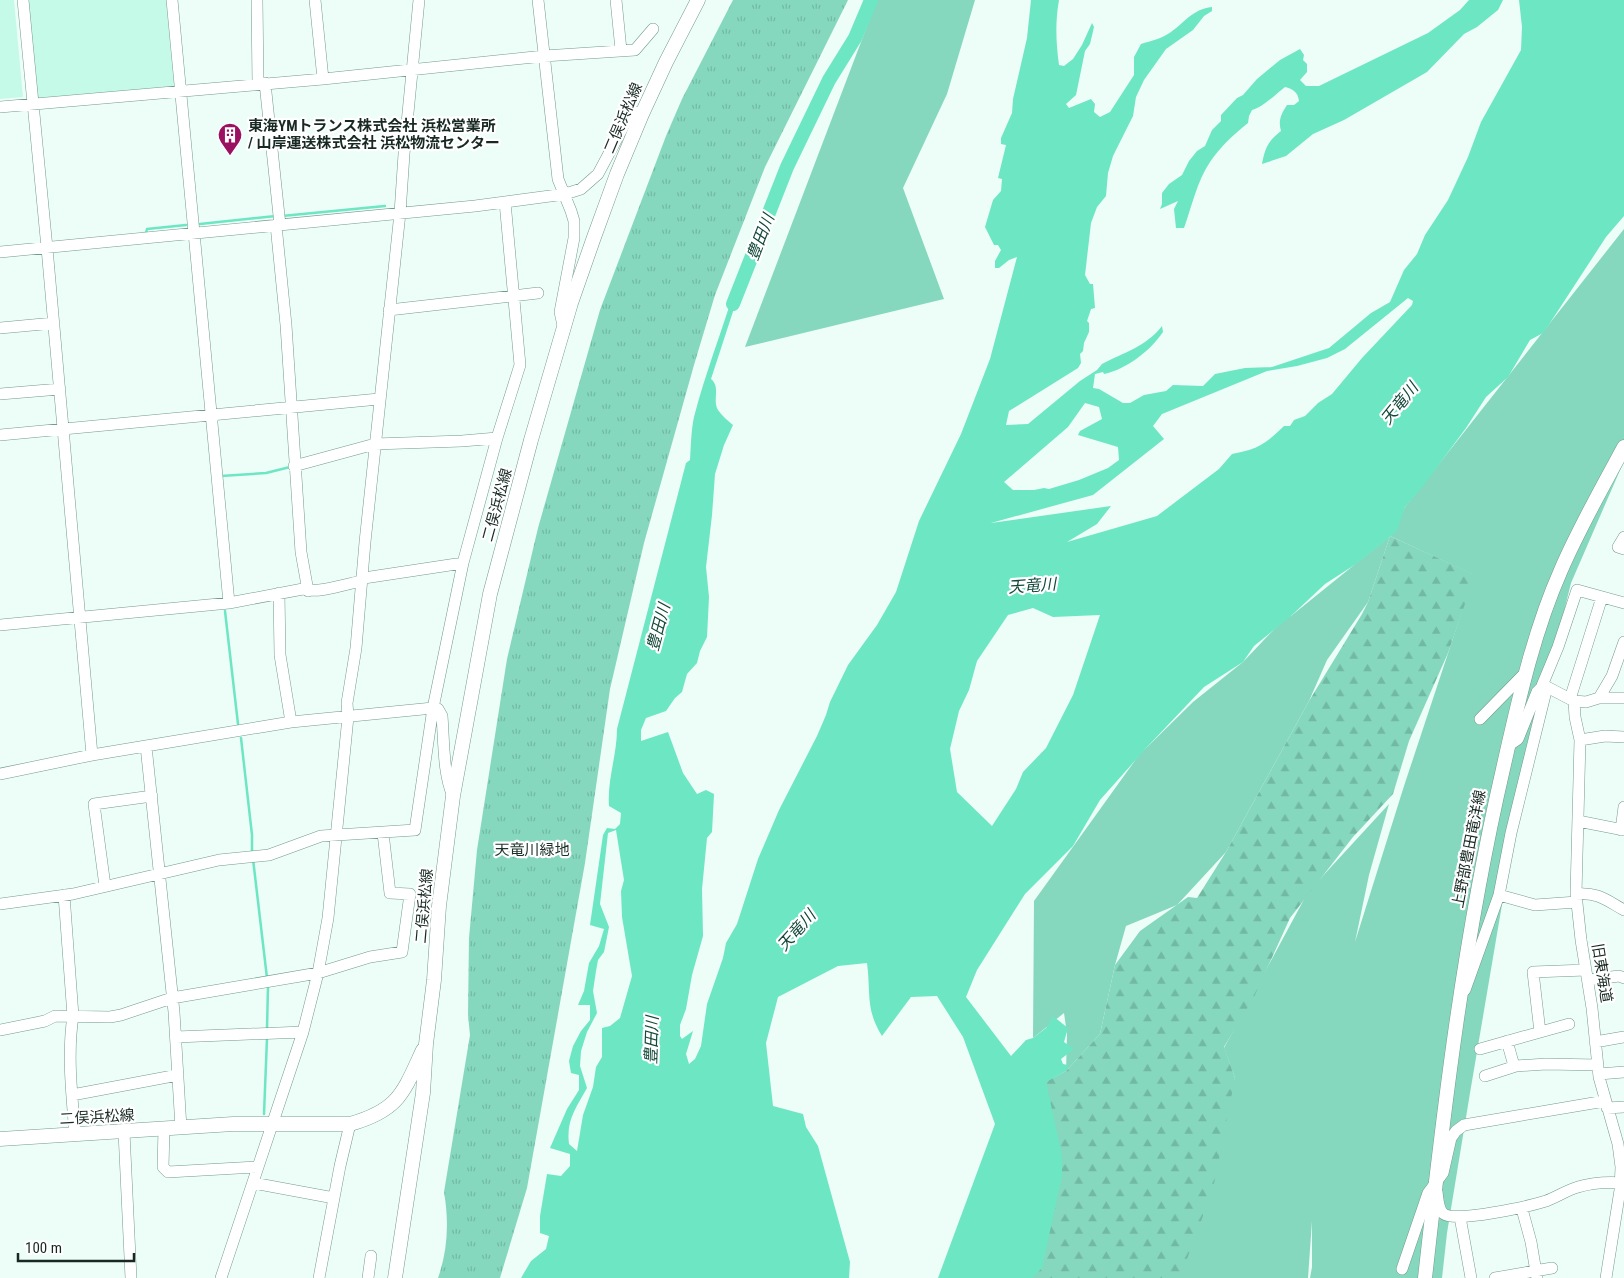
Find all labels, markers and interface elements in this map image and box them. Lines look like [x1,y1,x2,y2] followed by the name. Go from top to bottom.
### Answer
[600,80,646,156] street label: 二俣浜松線
[248,117,500,152] place label: 東海YMトランス株式会社 浜松営業所 / 山岸運送株式会社 浜松物流センター
[217,122,243,156] building icon: 東海YMトランス株式会社 浜松営業所 / 山岸運送株式会社 浜松物流センター
[743,210,779,263] water label: 豊田川
[1377,377,1423,428] water label: 天竜川
[479,466,515,544] street label: 二俣浜松線
[1007,574,1059,597] water label: 天竜川
[643,600,674,653] water label: 豊田川
[1449,788,1489,910] street label: 上野部豊田竜洋線
[494,841,570,859] park label: 天竜川緑地
[412,868,436,944] street label: 二俣浜松線
[773,905,821,955] water label: 天竜川
[1588,942,1616,1004] street label: 旧東海道
[641,1014,662,1064] water label: 豊田川
[59,1106,135,1128] street label: 二俣浜松線
[18,1230,134,1262] scale bar
[25,1239,62,1257] text: 100 m

